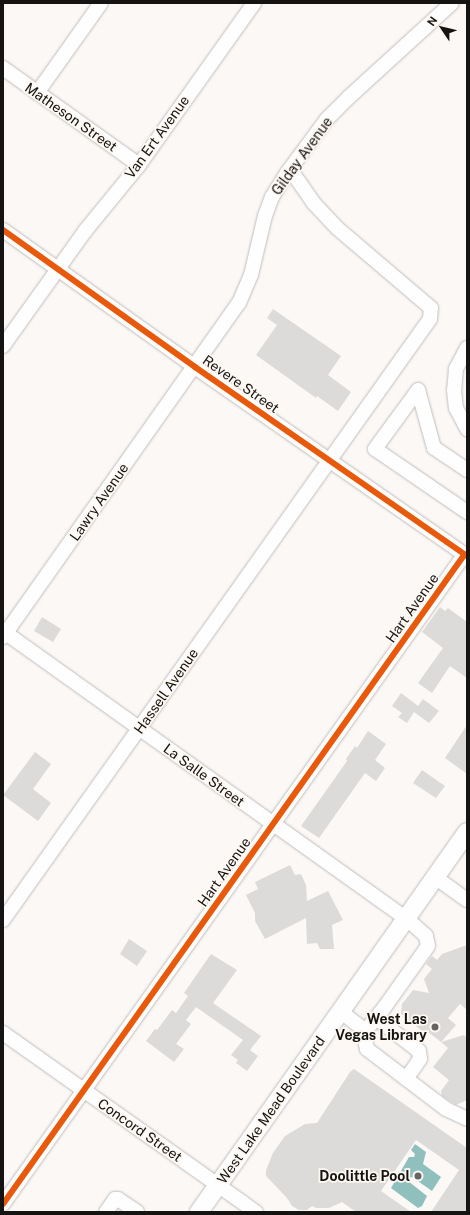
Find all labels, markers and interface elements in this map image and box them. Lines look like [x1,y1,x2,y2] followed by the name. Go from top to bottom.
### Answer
[422,8,462,48] north arrow
[425,14,440,28] text: N
[22,79,120,155] street label: Matheson Street
[121,92,193,182] street label: Van Ert Avenue
[268,114,336,198] street label: Gilday Avenue
[200,351,282,417] street label: Revere Street
[66,460,132,544] street label: Lawry Avenue
[382,570,442,646] street label: Hart Avenue
[130,645,202,737] street label: Hassell Avenue
[160,740,248,810] street label: La Salle Street
[194,834,254,910] street label: Hart Avenue
[335,1011,427,1044] place label: West Las Vegas Library
[430,1022,440,1032] marker: West Las Vegas Library
[214,1033,328,1187] street label: West Lake Mead Boulevard
[95,1095,185,1165] street label: Concord Street
[319,1168,410,1184] place label: Doolittle Pool
[413,1171,423,1181] marker: Doolittle Pool

